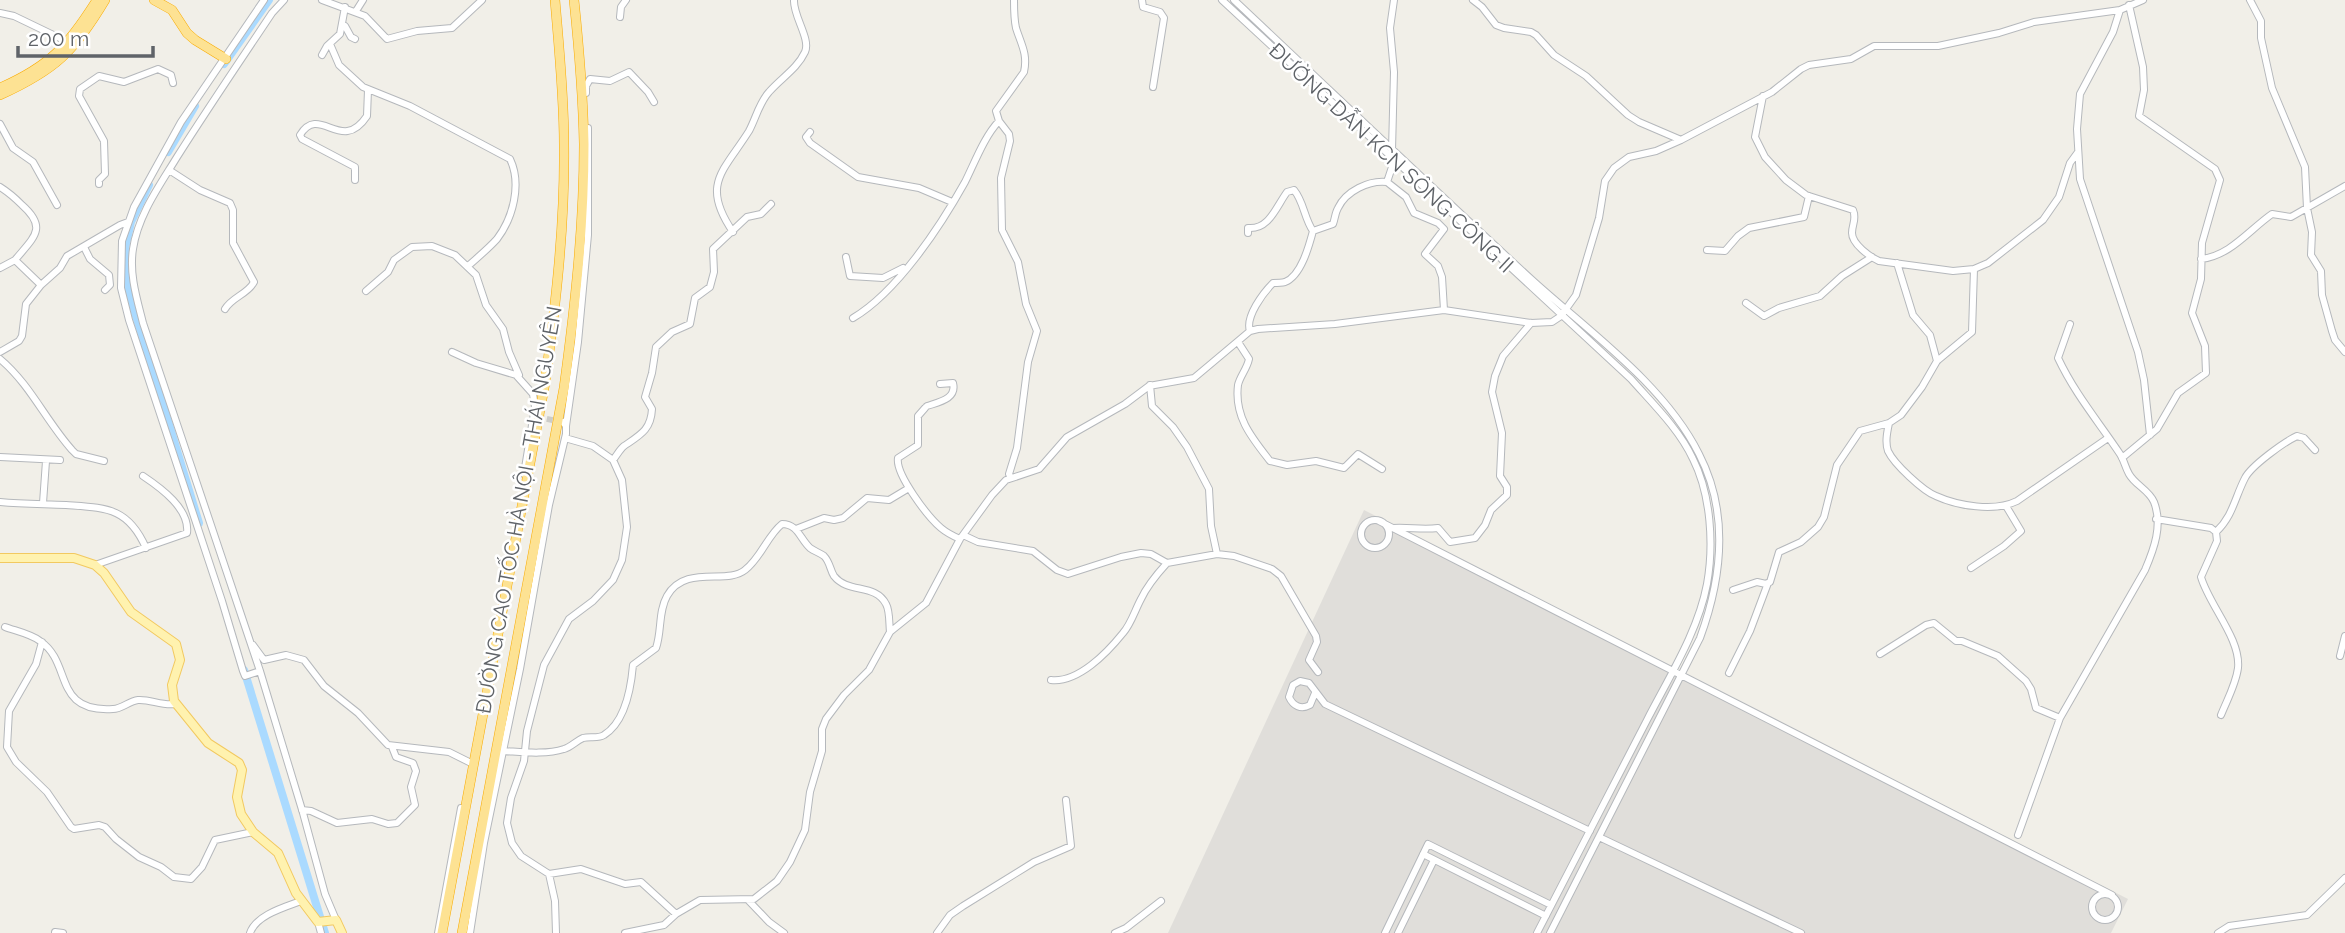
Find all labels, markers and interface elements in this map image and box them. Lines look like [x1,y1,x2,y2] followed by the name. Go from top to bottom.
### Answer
[18,14,152,58] scale bar
[28,26,89,51] text: 200 m
[1264,37,1519,278] street label: ĐƯỜNG DẪN KCN SÔNG CÔNG II
[470,304,567,716] street label: ĐƯỜNG CAO TỐC HÀ NỘI - THÁI NGUYÊN

